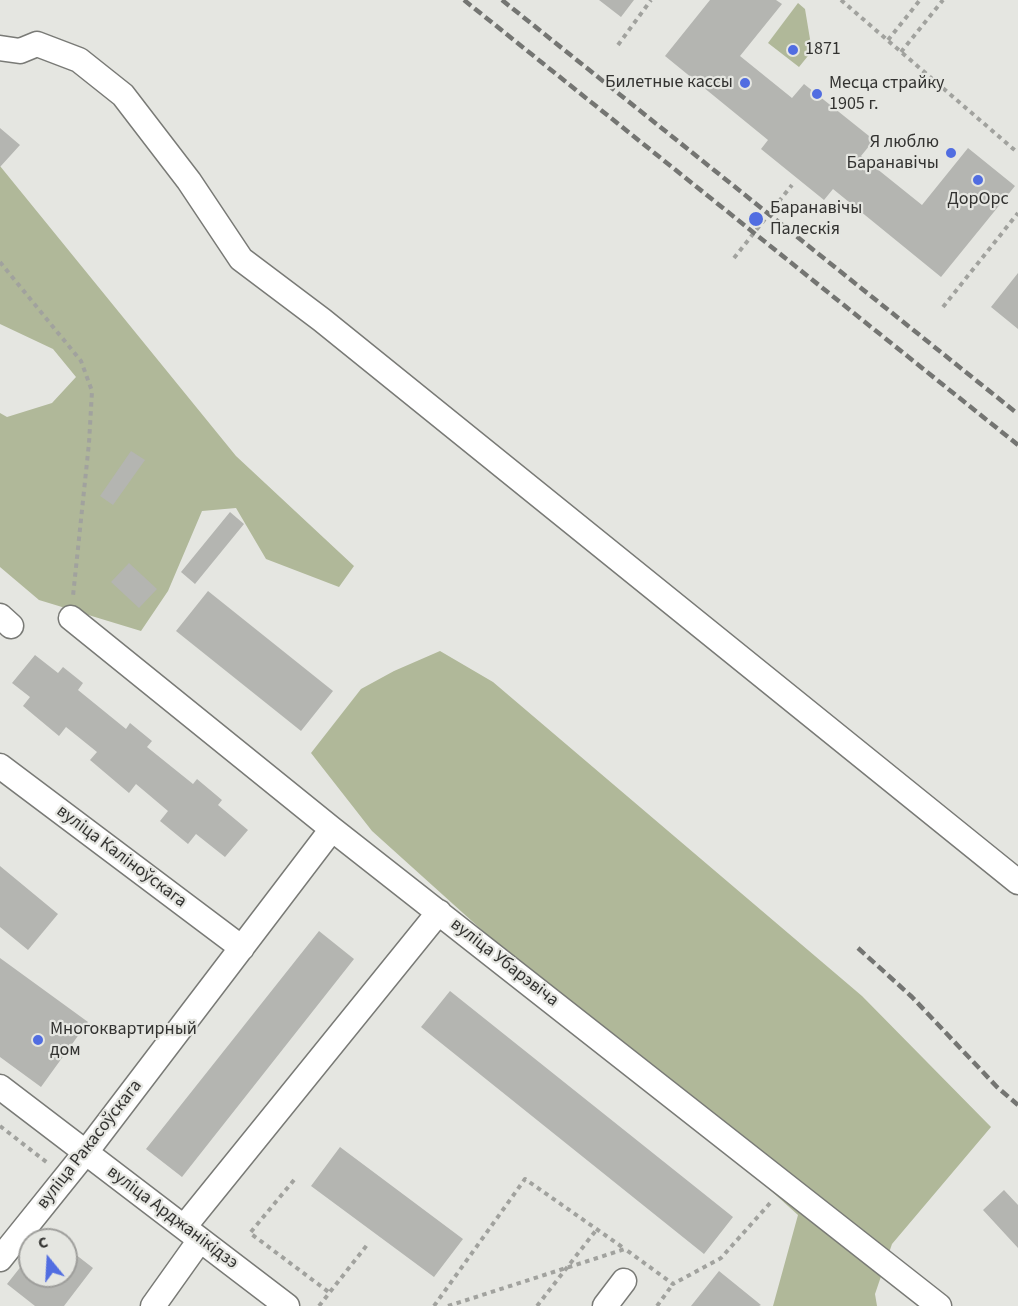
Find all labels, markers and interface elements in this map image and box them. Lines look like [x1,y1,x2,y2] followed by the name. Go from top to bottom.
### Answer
[805,39,841,61] place label: 1871
[786,43,800,57] marker: 1871
[605,72,733,94] place label: Билетные кассы
[829,73,944,116] place label: Месца страйку 1905 г.
[738,76,752,90] marker: Билетные кассы
[810,87,824,101] marker: Месца страйку 1905 г.
[847,132,939,174] place label: Я люблю Баранавічы
[944,146,958,160] marker: Я люблю Баранавічы
[971,173,985,187] marker: ДорОрс
[947,189,1009,211] place label: ДорОрс
[770,198,862,240] place label: Баранавічы Палескія
[747,210,765,228] marker: Баранавічы Палескія
[52,801,190,913] street label: вуліца Каліноўскага
[446,914,562,1012] street label: вуліца Убарэвіча
[50,1019,197,1062] place label: Многоквартирный дом
[31,1033,45,1047] marker: Многоквартирный дом
[33,1076,147,1214] street label: вуліца Ракасоўскага
[102,1162,242,1274] street label: вуліца Арджанікідзэ
[18,1228,78,1288] north arrow
[35,1231,51,1255] text: С

